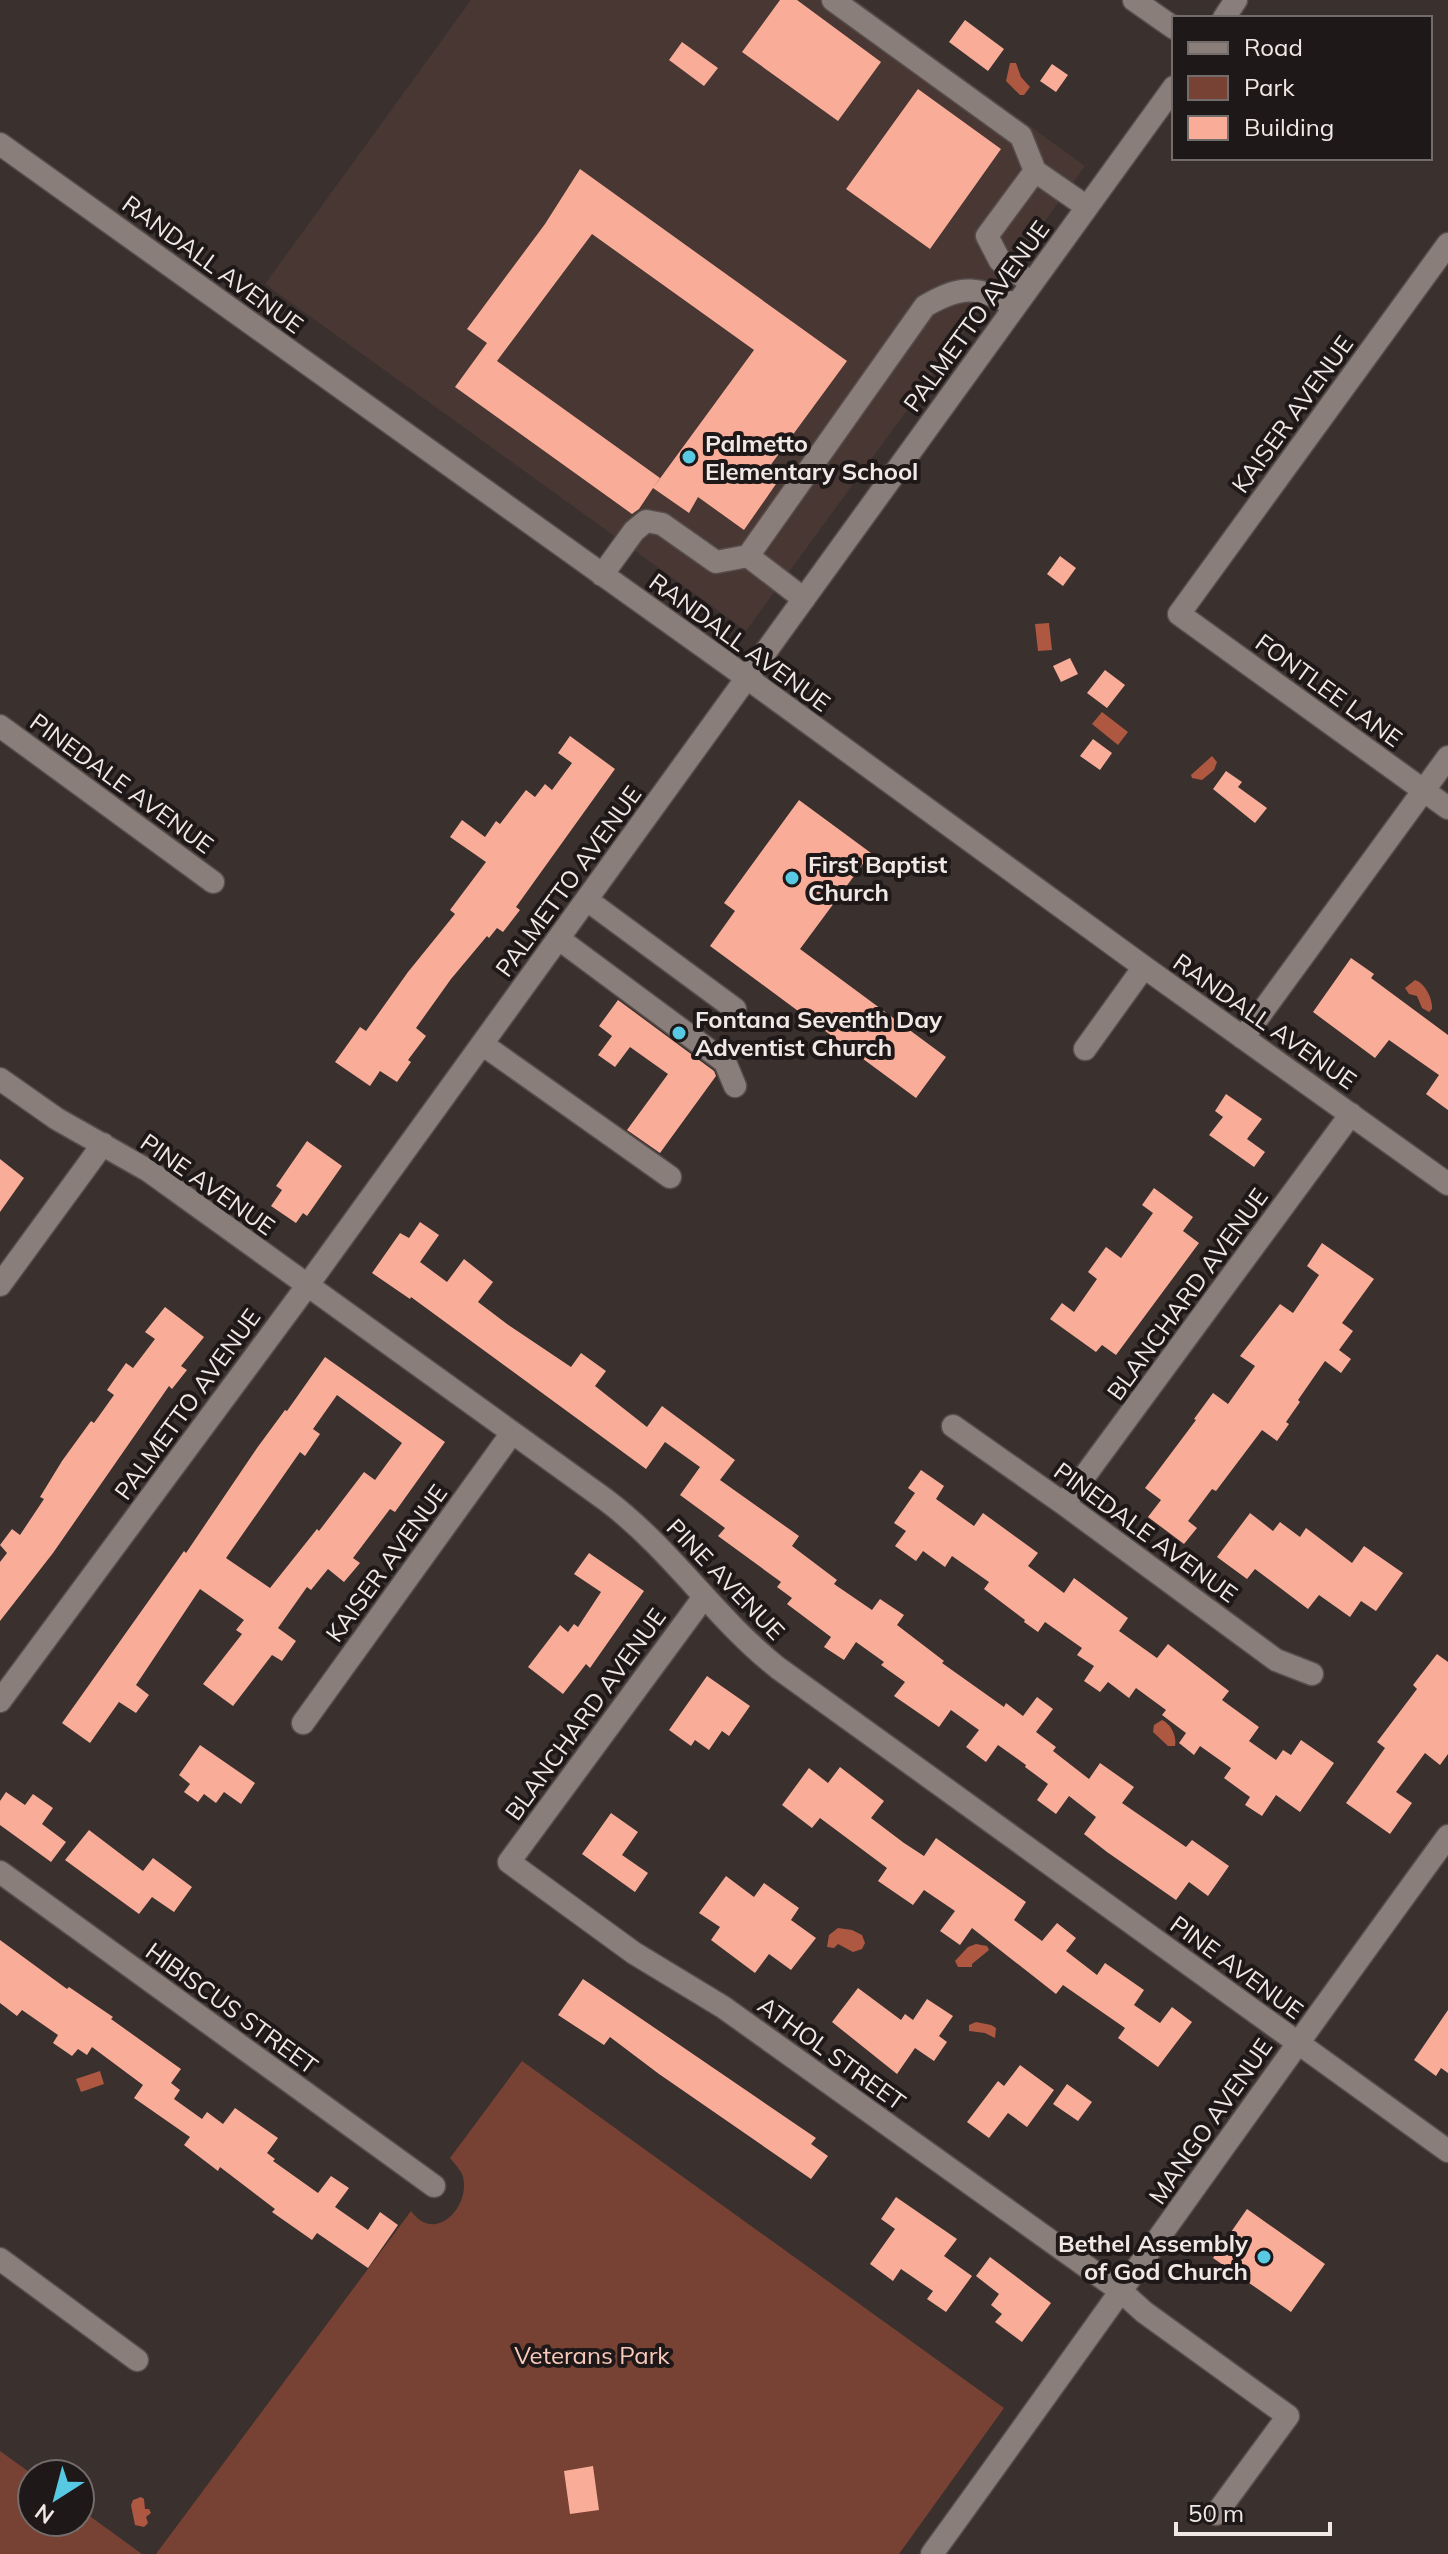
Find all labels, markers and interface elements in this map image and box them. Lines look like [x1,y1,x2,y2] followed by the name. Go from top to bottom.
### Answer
[1172,16,1432,160] legend
[1244,32,1303,62] text: Road
[1244,72,1295,102] text: Park
[1244,112,1334,142] text: Building
[117,188,309,340] street label: RANDALL AVENUE
[897,215,1055,417] street label: PALMETTO AVENUE
[1225,329,1359,499] street label: KAISER AVENUE
[705,428,918,486] place label: Palmetto Elementary School
[680,448,698,466] marker: Palmetto Elementary School
[644,566,836,718] street label: RANDALL AVENUE
[1250,627,1408,753] street label: FONTLEE LANE
[24,706,220,860] street label: PINEDALE AVENUE
[489,780,647,982] street label: PALMETTO AVENUE
[808,849,947,907] place label: First Baptist Church
[783,869,801,887] marker: First Baptist Church
[1168,947,1362,1095] street label: RANDALL AVENUE
[695,1004,943,1062] place label: Fontana Seventh Day Adventist Church
[670,1024,688,1042] marker: Fontana Seventh Day Adventist Church
[135,1127,281,1241] street label: PINE AVENUE
[1100,1182,1274,1406] street label: BLANCHARD AVENUE
[108,1303,266,1505] street label: PALMETTO AVENUE
[1048,1455,1244,1609] street label: PINEDALE AVENUE
[319,1478,453,1648] street label: KAISER AVENUE
[661,1512,791,1646] street label: PINE AVENUE
[498,1602,672,1826] street label: BLANCHARD AVENUE
[1165,1909,1309,2025] street label: PINE AVENUE
[140,1936,324,2081] street label: HIBISCUS STREET
[753,1990,912,2117] street label: ATHOL STREET
[1142,2032,1278,2210] street label: MANGO AVENUE
[1058,2228,1249,2286] place label: Bethel Assembly of God Church
[1255,2248,1273,2266] marker: Bethel Assembly of God Church
[514,2340,670,2370] park label: Veterans Park
[16,2458,96,2538] north arrow
[1176,2486,1330,2536] scale bar
[29,2498,59,2530] text: N
[1188,2498,1244,2528] text: 50 m

